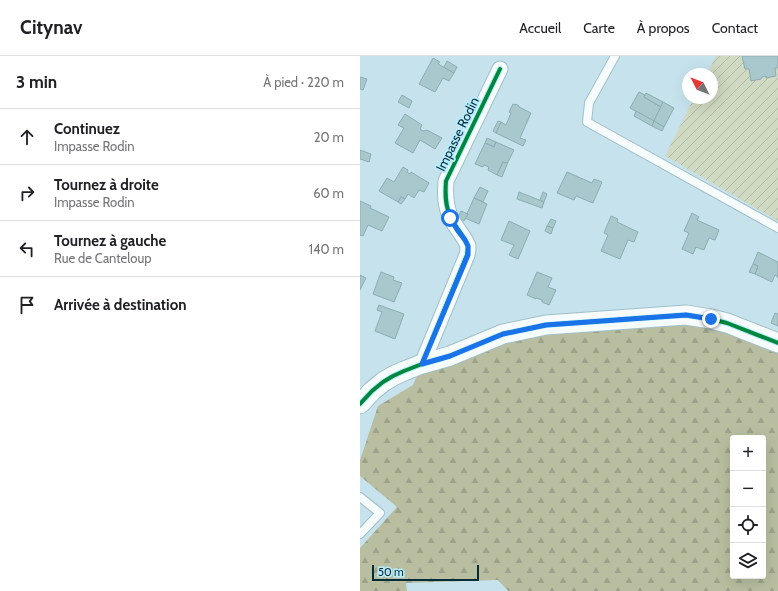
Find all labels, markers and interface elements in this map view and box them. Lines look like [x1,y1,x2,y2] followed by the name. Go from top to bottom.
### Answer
[20,16,82,39] text: Citynav
[519,19,561,37] text: Accueil
[583,19,615,37] text: Carte
[637,19,690,37] text: À propos
[712,19,758,37] text: Contact
[682,68,718,104] north arrow
[16,72,57,92] text: 3 min
[263,74,344,90] text: À pied · 220 m
[432,94,482,174] street label: Impasse Rodin
[54,120,120,138] text: Continuez
[16,126,38,148] icon: ahead
[314,129,344,145] text: 20 m
[54,138,134,154] text: Impasse Rodin
[54,176,159,194] text: Tournez à droite
[16,182,38,204] icon: right
[313,185,344,201] text: 60 m
[54,194,134,210] text: Impasse Rodin
[441,209,459,227] route start
[54,232,166,250] text: Tournez à gauche
[16,238,38,260] icon: left
[309,241,344,257] text: 140 m
[54,250,151,266] text: Rue de Canteloup
[16,294,38,316] icon: arrive
[54,296,186,314] text: Arrivée à destination
[702,310,720,328] route end
[730,435,766,579] map controls
[730,435,766,471] button: +
[730,471,766,507] button: −
[730,507,766,543] button: locate
[730,543,766,579] button: layers
[372,563,479,582] scale bar
[378,565,404,579] text: 50 m

